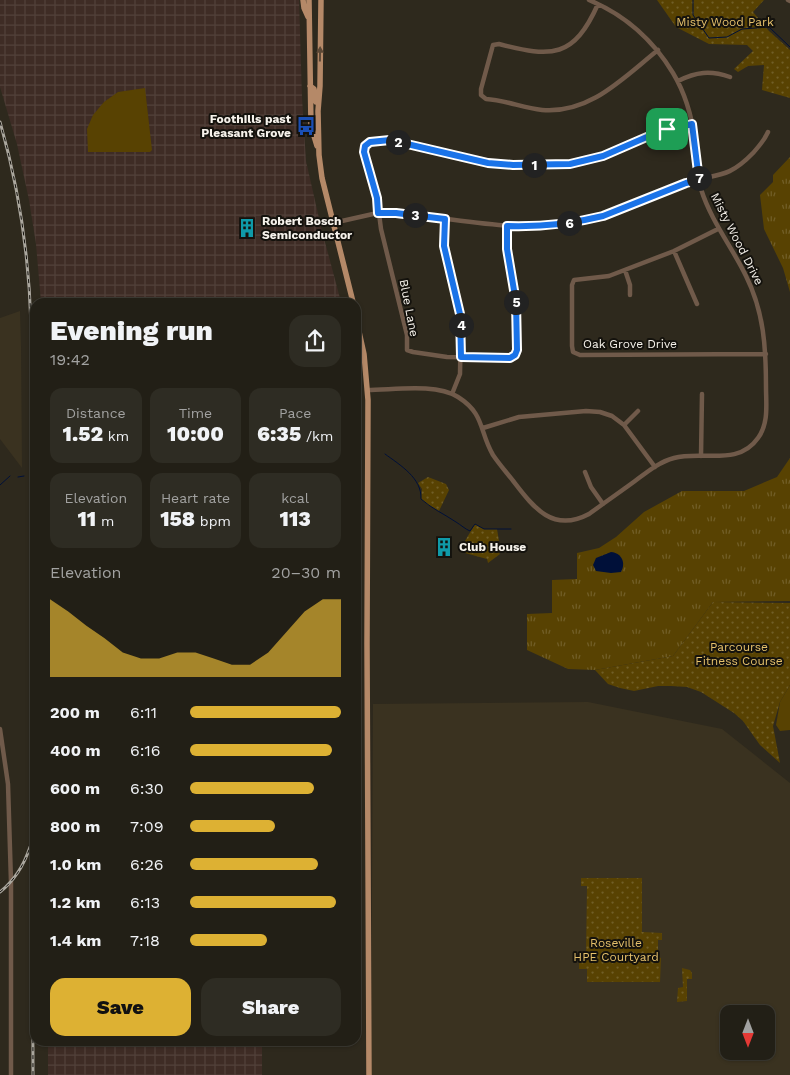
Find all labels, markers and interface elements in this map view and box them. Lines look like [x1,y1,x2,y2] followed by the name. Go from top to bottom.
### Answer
[676,15,774,29] park label: Misty Wood Park
[316,46,324,62] one-way arrow
[646,108,688,150] pin
[201,112,292,140] place label: Foothills past Pleasant Grove
[295,115,317,137] bus stop icon: Foothills past Pleasant Grove
[653,115,681,143] icon: arrive
[386,130,410,154] pin: 2
[394,134,403,150] text: 2
[522,152,546,178] pin: 1
[531,157,538,173] text: 1
[686,166,712,190] pin: 7
[695,170,704,186] text: 7
[708,191,766,287] street label: Misty Wood Drive
[402,202,428,228] pin: 3
[411,207,420,223] text: 3
[556,210,582,236] pin: 6
[262,214,353,242] place label: Robert Bosch Semiconductor
[565,215,574,231] text: 6
[236,217,258,239] building icon: Robert Bosch Semiconductor
[397,278,421,338] street label: Blue Lane
[504,290,528,314] pin: 5
[512,294,521,310] text: 5
[448,312,474,338] pin: 4
[50,314,213,347] text: Evening run
[289,315,341,367] button: share
[457,317,466,333] text: 4
[583,337,677,351] street label: Oak Grove Drive
[50,350,90,369] text: 19:42
[66,405,126,421] text: Distance
[179,405,212,421] text: Time
[279,405,311,421] text: Pace
[63,421,103,446] text: 1.52
[167,421,224,446] text: 10:00
[257,421,301,446] text: 6:35
[103,428,129,444] text: km
[301,428,333,444] text: /km
[65,490,127,506] text: Elevation
[161,490,230,506] text: Heart rate
[281,490,309,506] text: kcal
[77,506,96,531] text: 11
[160,506,195,531] text: 158
[280,506,311,531] text: 113
[96,513,114,529] text: m
[195,513,231,529] text: bpm
[433,536,455,558] building icon: Club House
[459,540,526,554] place label: Club House
[50,563,121,582] text: Elevation
[271,563,341,582] text: 20–30 m
[695,640,783,668] park label: Parcourse Fitness Course
[50,703,100,722] text: 200 m
[130,703,157,722] text: 6:11
[50,741,101,760] text: 400 m
[130,741,160,760] text: 6:16
[50,779,100,798] text: 600 m
[130,779,164,798] text: 6:30
[50,817,100,836] text: 800 m
[130,817,164,836] text: 7:09
[50,855,101,874] text: 1.0 km
[130,855,164,874] text: 6:26
[50,893,101,912] text: 1.2 km
[130,893,160,912] text: 6:13
[50,931,101,950] text: 1.4 km
[130,931,160,950] text: 7:18
[573,936,659,964] park label: Roseville HPE Courtyard
[50,978,191,1036] button: Save
[201,978,341,1036] button: Share
[720,1005,775,1060] north arrow
[720,1005,775,1060] map controls

